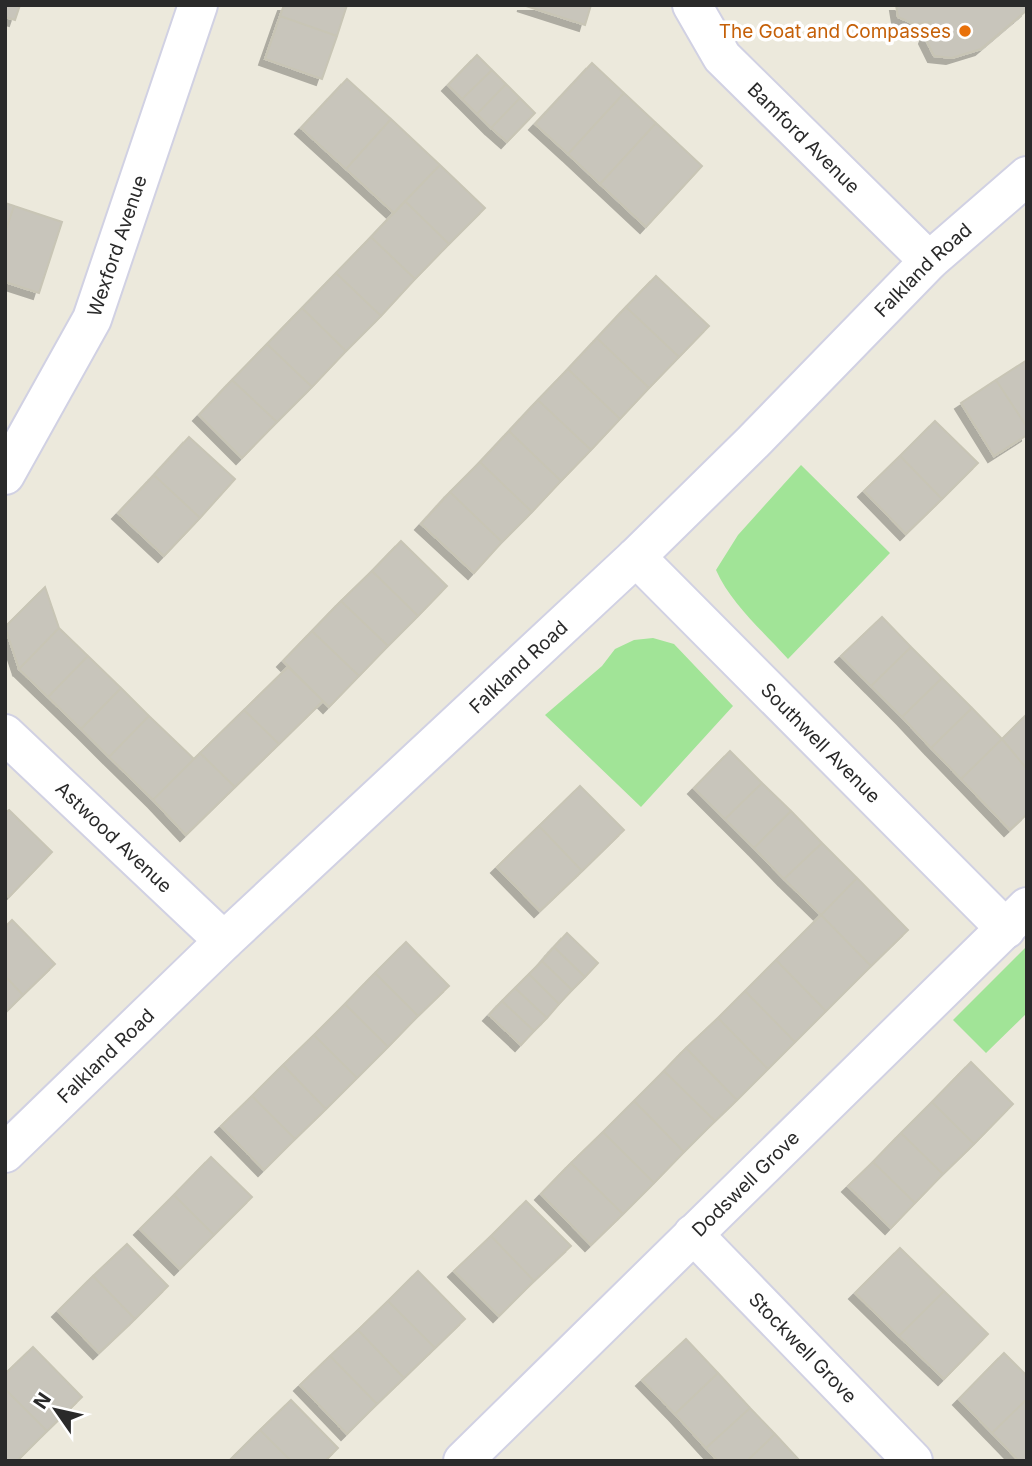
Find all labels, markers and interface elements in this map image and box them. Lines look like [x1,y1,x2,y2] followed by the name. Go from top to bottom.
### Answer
[719,20,951,43] place label: The Goat and Compasses
[957,23,973,39] marker: The Goat and Compasses
[743,77,865,198] street label: Bamford Avenue
[82,172,151,319] street label: Wexford Avenue
[870,218,976,322] street label: Falkland Road
[464,615,572,718] street label: Falkland Road
[756,678,885,808] street label: Southwell Avenue
[51,777,177,897] street label: Astwood Avenue
[52,1004,159,1108] street label: Falkland Road
[687,1126,804,1241] street label: Dodswell Grove
[744,1287,862,1408] street label: Stockwell Grove
[21,1375,91,1445] north arrow
[29,1388,56,1413] text: N

